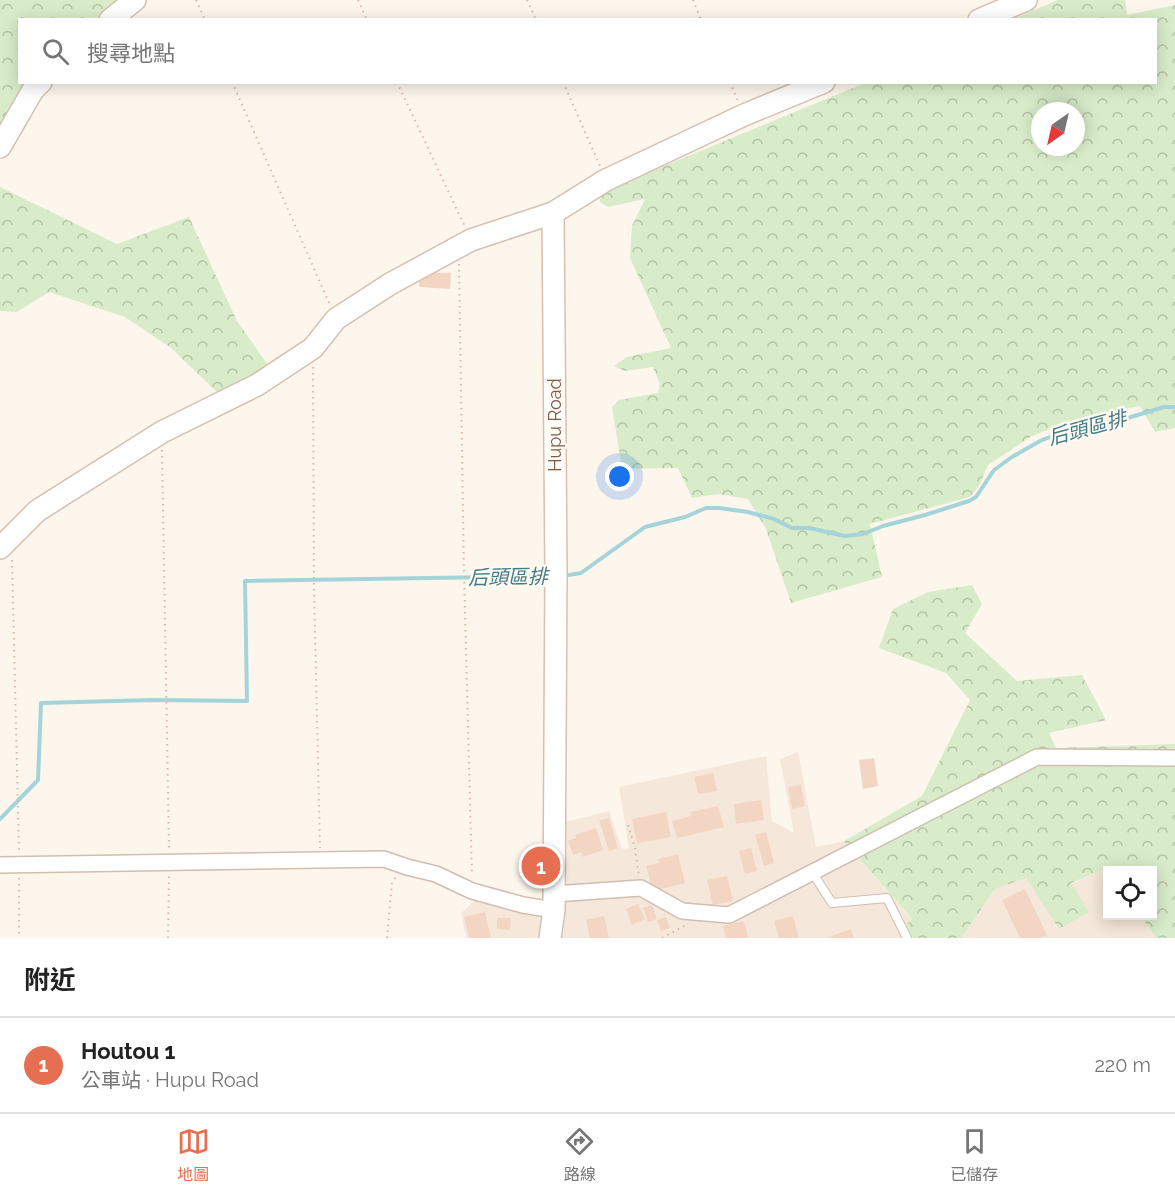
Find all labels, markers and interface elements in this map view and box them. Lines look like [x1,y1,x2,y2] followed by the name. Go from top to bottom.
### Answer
[18,18,1157,84] search box
[39,35,72,68] icon: search
[87,40,175,66] text: 搜尋地點
[1031,102,1085,156] north arrow
[544,378,565,472] street label: Hupu Road
[1045,405,1132,450] water label: 后頭區排
[605,462,634,491] your location
[468,564,551,590] water label: 后頭區排
[522,844,560,888] pin: 1
[1103,866,1157,920] map controls
[1103,866,1157,920] button: locate
[24,965,76,995] text: 附近
[81,1038,175,1064] text: Houtou 1
[39,1053,48,1077] text: 1
[1094,1053,1151,1077] text: 220 m
[81,1068,259,1092] text: 公車站 · Hupu Road
[177,1125,210,1185] tab: 地圖
[563,1125,596,1185] tab: 路線
[950,1125,998,1185] tab: 已儲存

